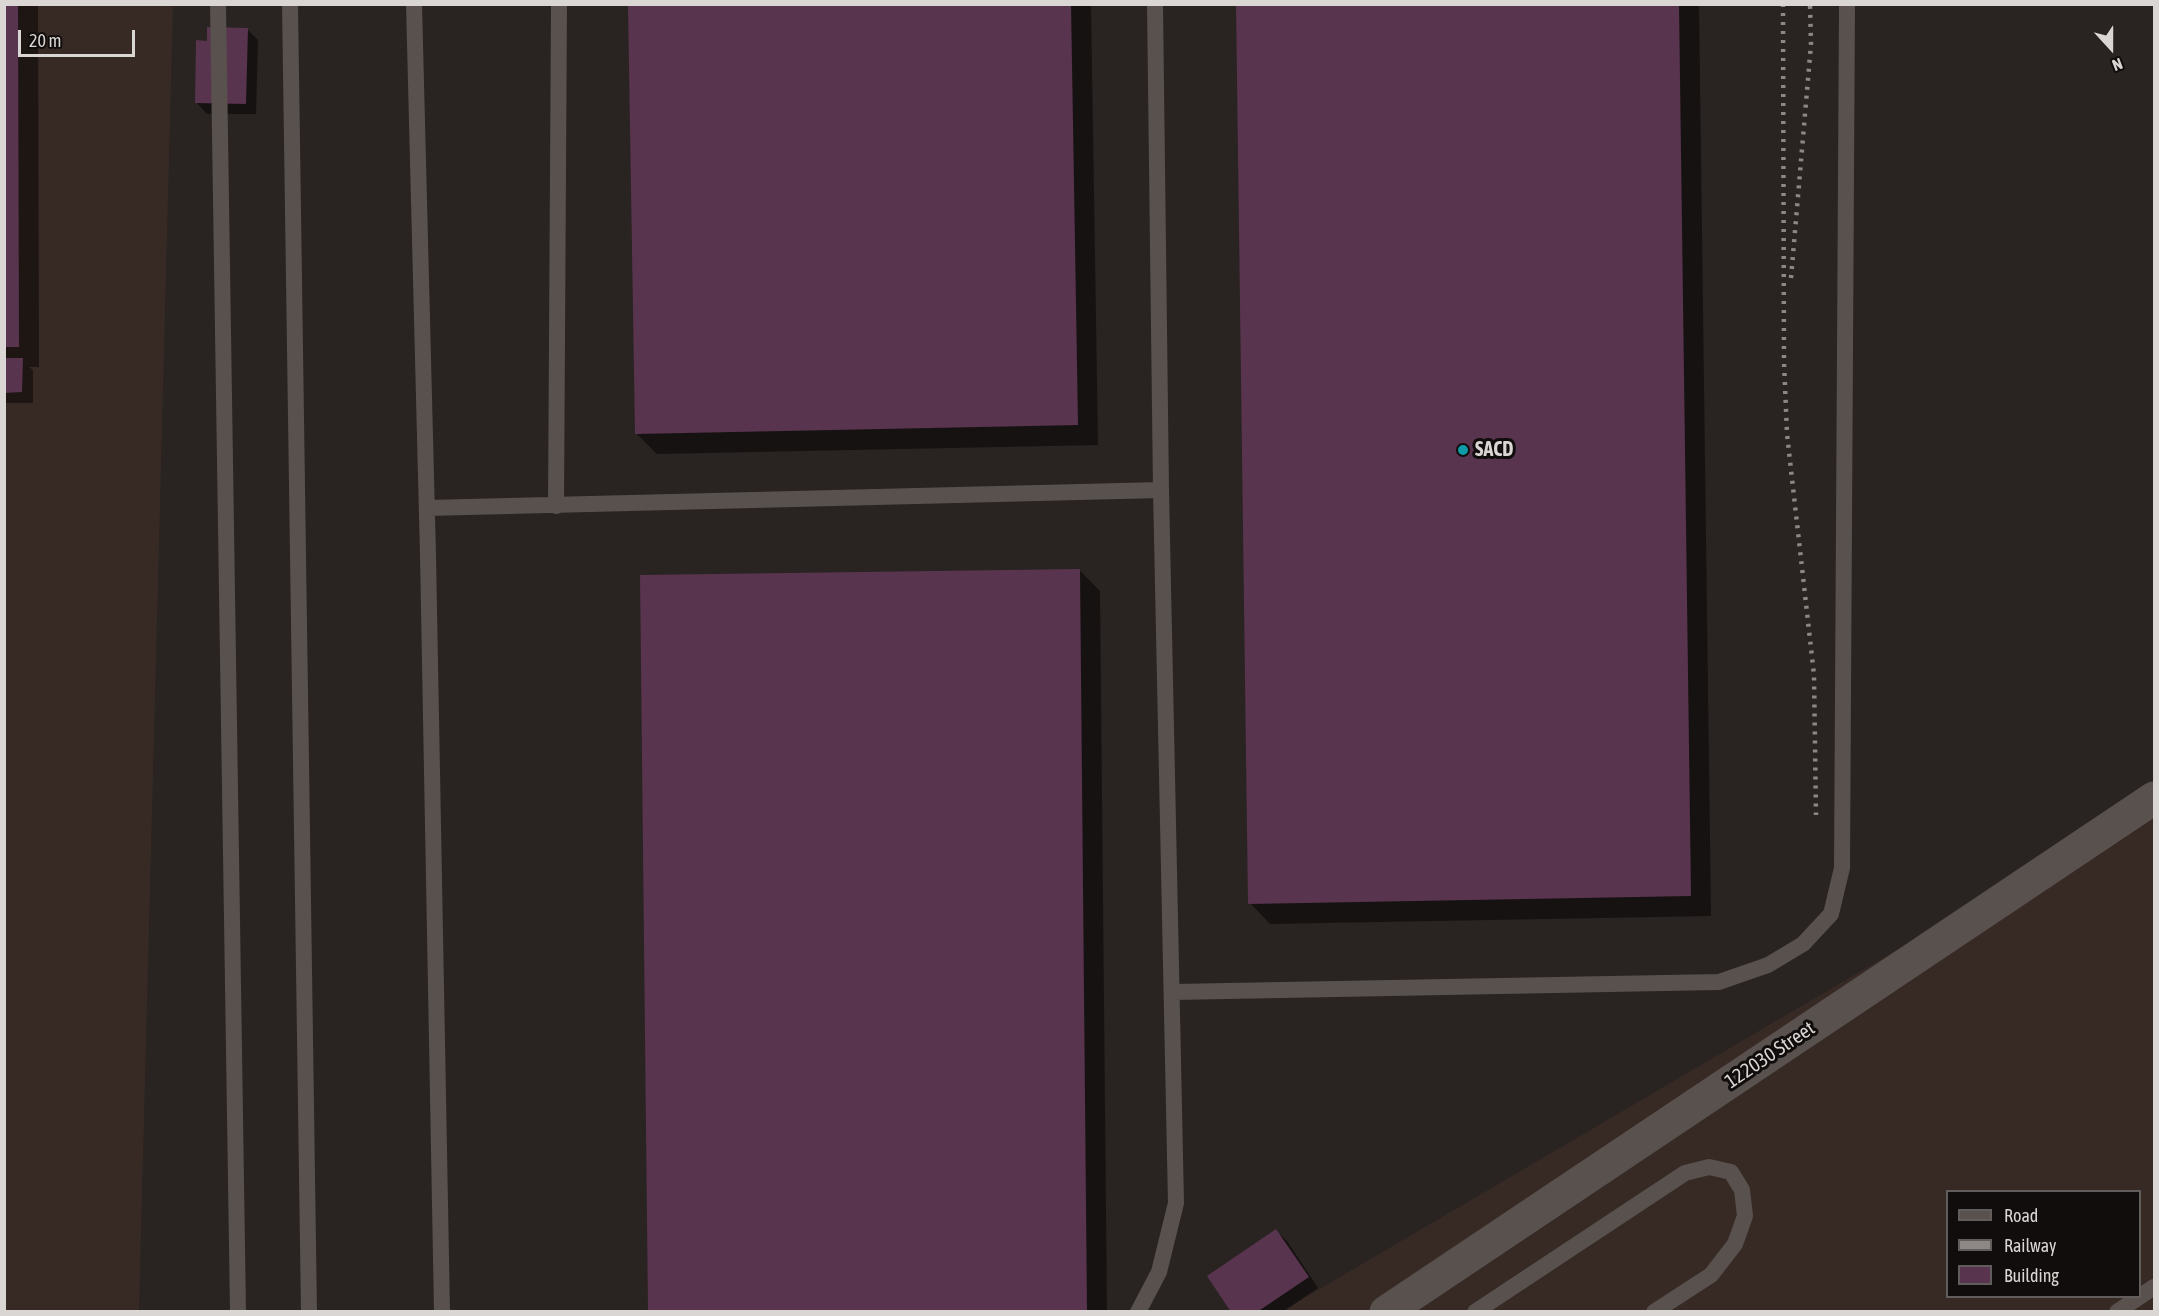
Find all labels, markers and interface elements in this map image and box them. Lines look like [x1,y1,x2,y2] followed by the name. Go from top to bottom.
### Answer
[21,18,138,56] scale bar
[2081,18,2141,78] north arrow
[29,30,61,51] text: 20 m
[2110,55,2125,75] text: N
[1475,438,1513,462] place label: SACD
[1456,443,1470,457] marker: SACD
[1721,1016,1819,1094] street label: 122030 Street
[1946,1190,2141,1298] legend
[2004,1205,2038,1226] text: Road
[2004,1235,2056,1256] text: Railway
[2004,1265,2059,1286] text: Building

